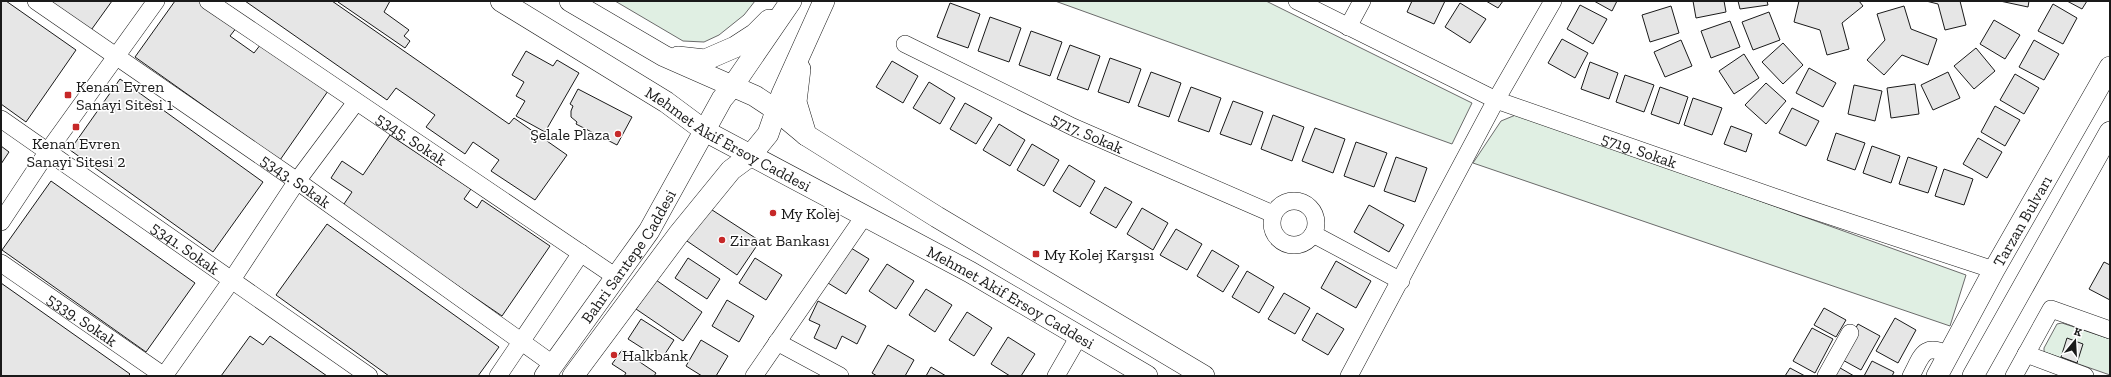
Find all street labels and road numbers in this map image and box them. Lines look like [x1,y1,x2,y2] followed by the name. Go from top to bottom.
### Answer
[642,82,815,195] street label: Mehmet Akif Ersoy Caddesi
[373,108,451,170] street label: 5345. Sokak
[1048,108,1127,157] street label: 5717. Sokak
[1599,128,1680,172] street label: 5719. Sokak
[258,150,335,212] street label: 5343. Sokak
[1989,171,2056,270] street label: Tarzan Bulvarı
[577,186,680,327] street label: Bahri Sarıtepe Caddesi
[148,217,224,279] street label: 5341. Sokak
[924,241,1098,353] street label: Mehmet Akif Ersoy Caddesi
[44,289,121,351] street label: 5339. Sokak

